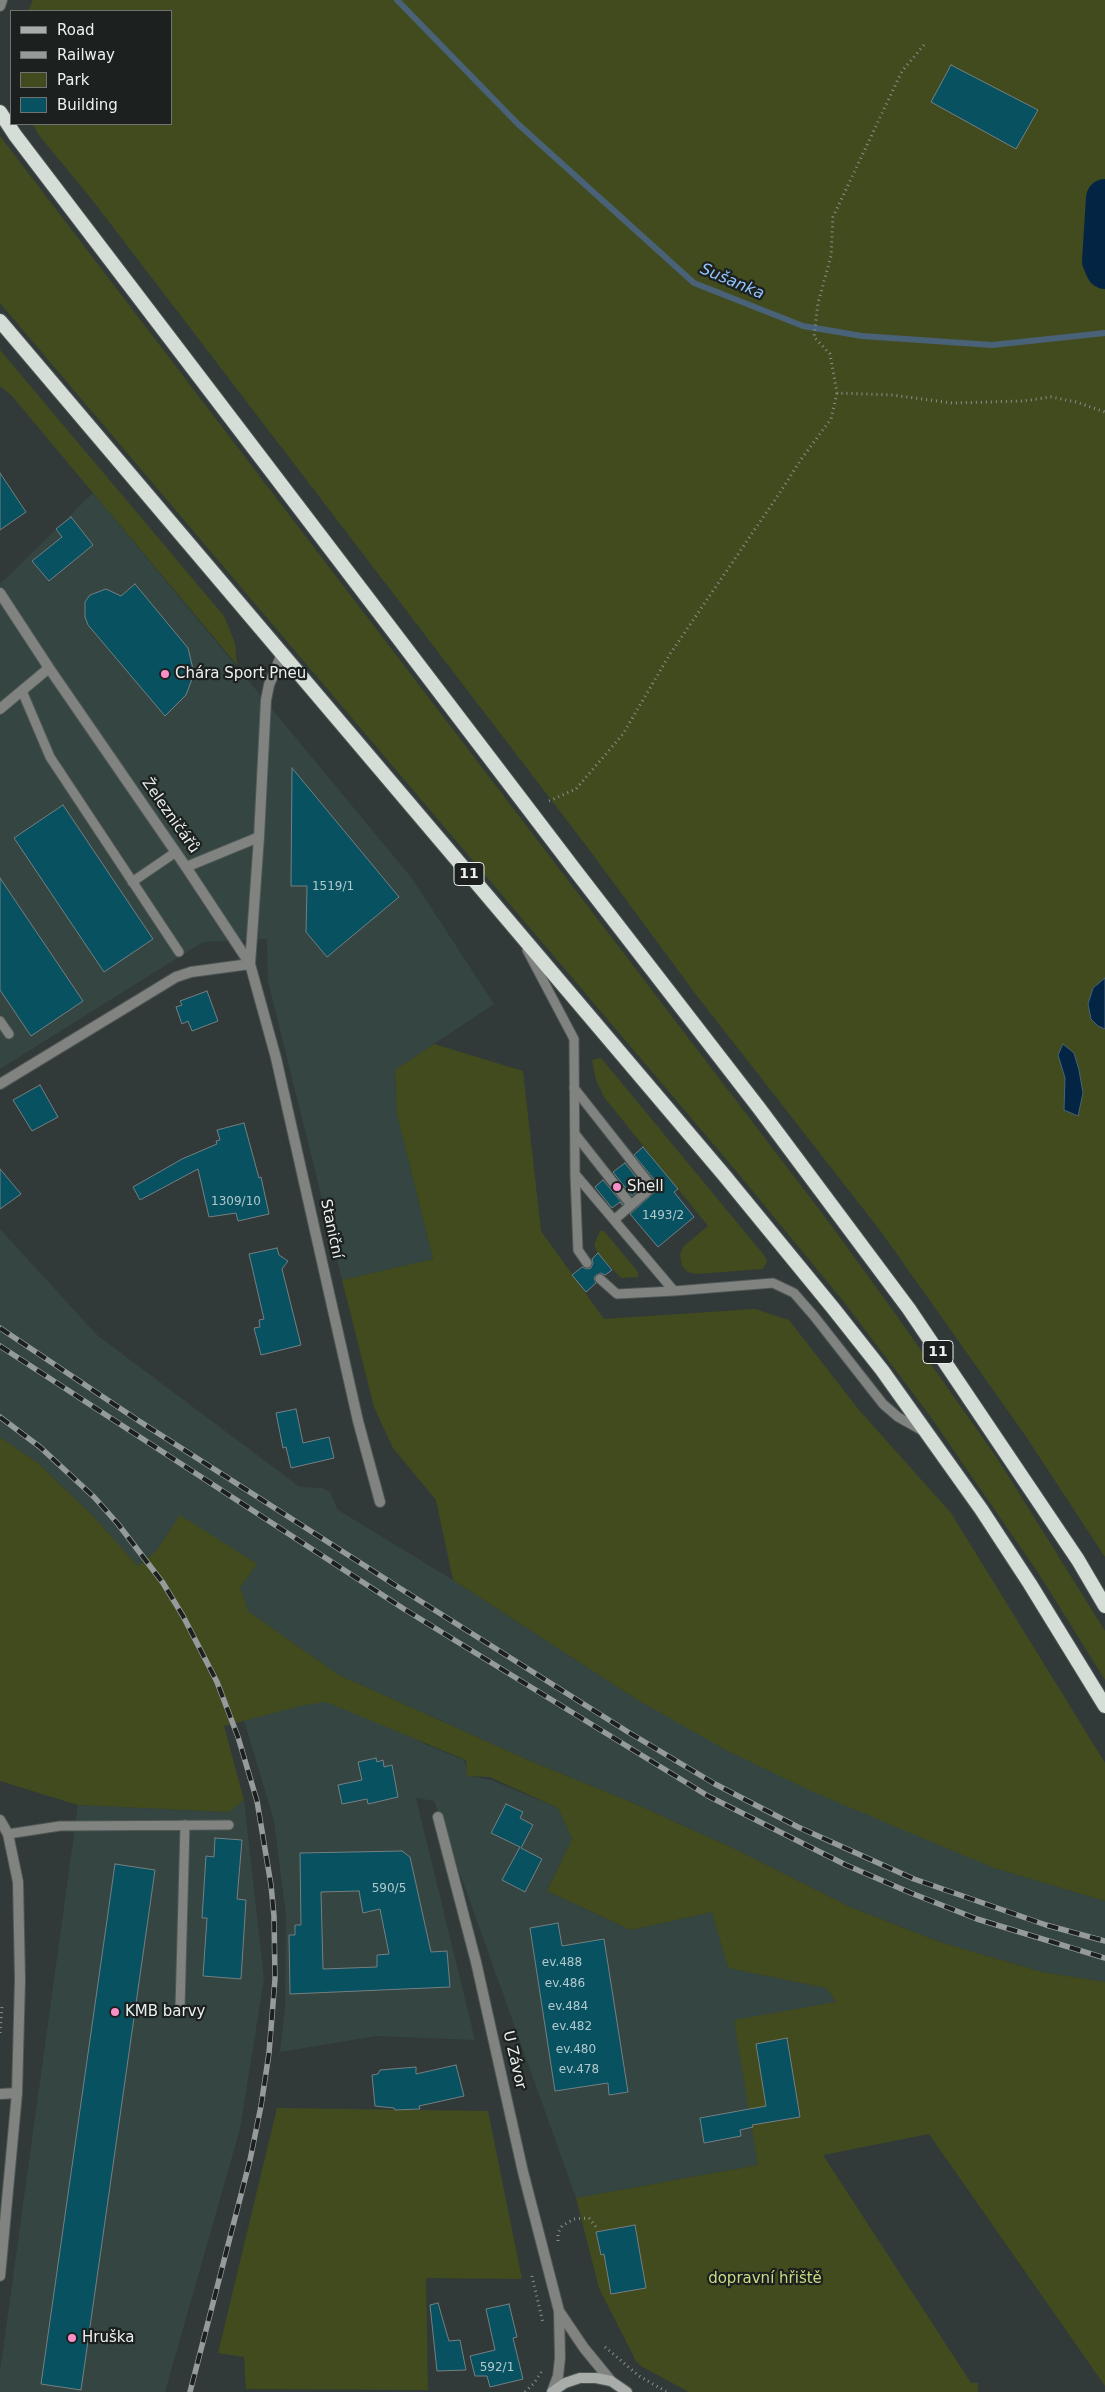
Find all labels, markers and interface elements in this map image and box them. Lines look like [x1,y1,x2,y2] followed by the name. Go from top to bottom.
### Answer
[10,10,172,125] legend
[57,21,95,39] text: Road
[57,46,115,64] text: Railway
[57,71,89,89] text: Park
[57,96,118,114] text: Building
[697,260,767,304] water label: Sušanka
[175,665,306,683] place label: Chára Sport Pneu
[159,668,171,680] marker: Chára Sport Pneu
[138,775,202,857] street label: Železničářů
[454,862,484,886] road number: 11
[312,880,354,894] house number: 1519/1
[627,1178,664,1196] place label: Shell
[611,1181,623,1193] marker: Shell
[211,1195,261,1209] house number: 1309/10
[316,1198,346,1260] street label: Staniční
[642,1209,684,1223] house number: 1493/2
[923,1340,953,1364] road number: 11
[372,1882,406,1896] house number: 590/5
[542,1956,582,1970] house number: ev.488
[545,1977,585,1991] house number: ev.486
[548,2000,588,2014] house number: ev.484
[125,2003,205,2021] place label: KMB barvy
[109,2006,121,2018] marker: KMB barvy
[552,2020,592,2034] house number: ev.482
[499,2029,529,2091] street label: U Závor
[556,2043,596,2057] house number: ev.480
[559,2063,599,2077] house number: ev.478
[708,2270,822,2288] park label: dopravní hřiště
[82,2329,134,2347] place label: Hruška
[66,2332,78,2344] marker: Hruška
[480,2361,514,2375] house number: 592/1

